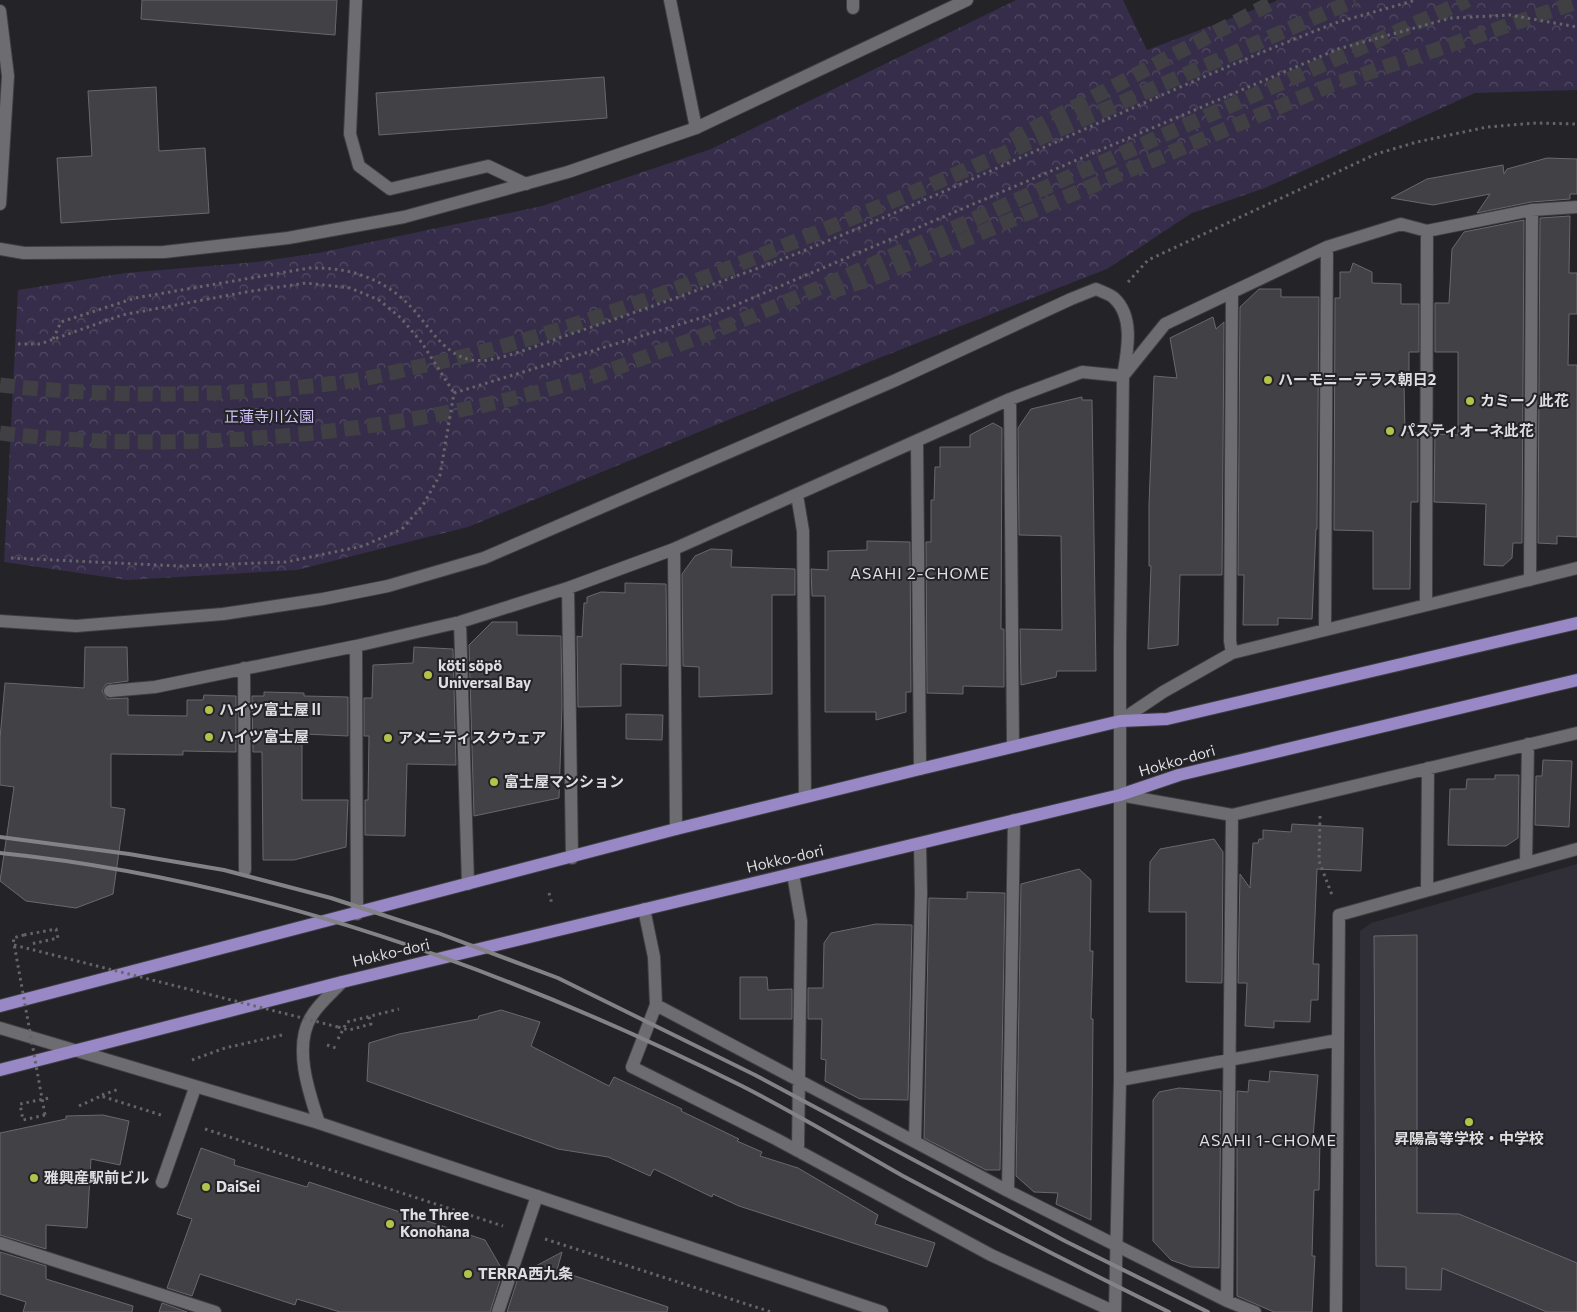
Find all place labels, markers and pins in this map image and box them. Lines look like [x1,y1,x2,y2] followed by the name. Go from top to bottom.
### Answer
[1278,370,1436,388] place label: ハーモニーテラス朝日2
[1262,374,1274,386] marker: ハーモニーテラス朝日2
[1480,391,1569,409] place label: カミーノ此花
[1464,395,1476,407] marker: カミーノ此花
[1400,421,1534,439] place label: パスティオーネ此花
[1384,425,1396,437] marker: パスティオーネ此花
[438,656,532,691] place label: köti söpö Universal Bay
[422,669,434,681] marker: köti söpö Universal Bay
[219,700,324,718] place label: ハイツ富士屋Ⅱ
[203,704,215,716] marker: ハイツ富士屋Ⅱ
[219,727,309,745] place label: ハイツ富士屋
[398,728,546,746] place label: アメニティスクウェア
[203,731,215,743] marker: ハイツ富士屋
[382,732,394,744] marker: アメニティスクウェア
[504,772,624,790] place label: 富士屋マンション
[488,776,500,788] marker: 富士屋マンション
[1463,1116,1475,1128] marker: 昇陽高等学校・中学校
[1394,1129,1544,1147] place label: 昇陽高等学校・中学校
[44,1168,149,1186] place label: 雅興産駅前ビル
[28,1172,40,1184] marker: 雅興産駅前ビル
[216,1177,260,1195] place label: DaiSei
[200,1181,212,1193] marker: DaiSei
[400,1205,470,1240] place label: The Three Konohana
[384,1218,396,1230] marker: The Three Konohana
[478,1264,573,1282] place label: TERRA西九条
[462,1268,474,1280] marker: TERRA西九条

